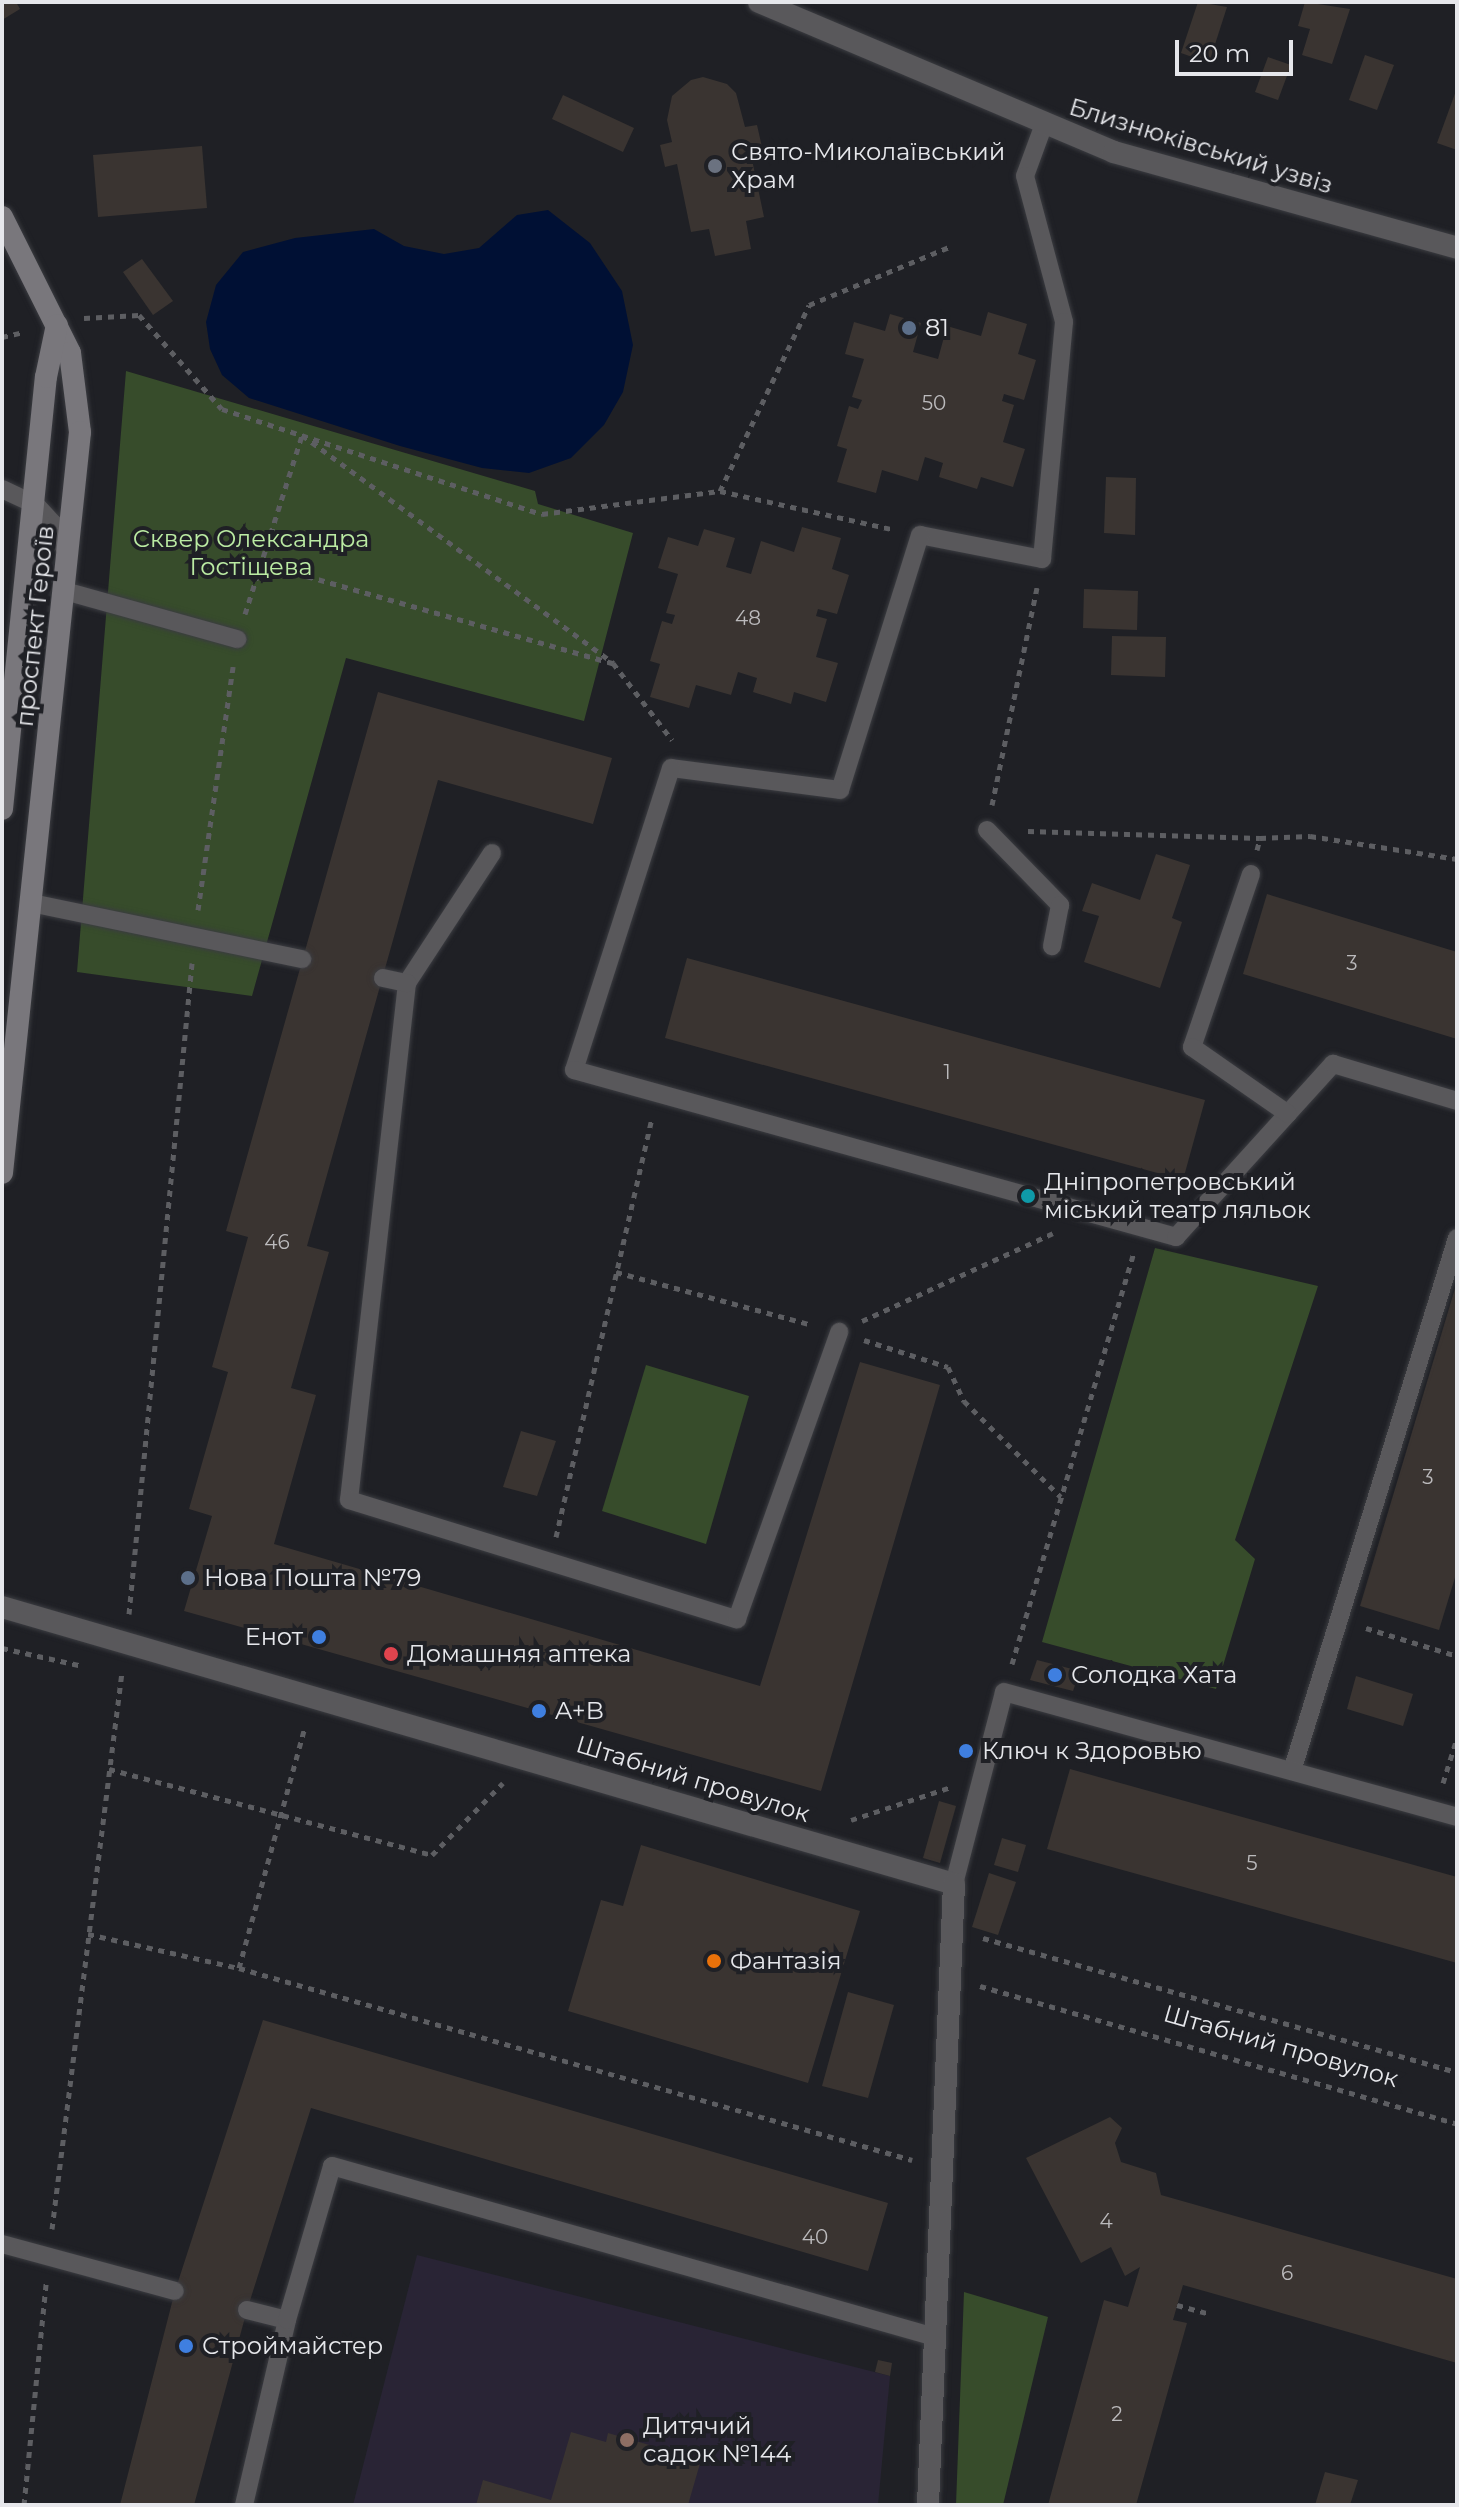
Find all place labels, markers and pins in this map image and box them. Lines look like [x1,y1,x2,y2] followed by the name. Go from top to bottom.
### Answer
[731,138,1005,194] place label: Свято-Миколаївський Храм
[706,157,724,175] marker: Свято-Миколаївський Храм
[925,314,949,342] place label: 81
[900,319,918,337] marker: 81
[1044,1168,1311,1224] place label: Дніпропетровський міський театр ляльок
[1019,1187,1037,1205] marker: Дніпропетровський міський театр ляльок
[204,1564,421,1592] place label: Нова Пошта №79
[179,1569,197,1587] marker: Нова Пошта №79
[245,1623,303,1651] place label: Енот
[310,1628,328,1646] marker: Енот
[407,1640,631,1668] place label: Домашняя аптека
[382,1645,400,1663] marker: Домашняя аптека
[1071,1661,1237,1689] place label: Солодка Хата
[1046,1666,1064,1684] marker: Солодка Хата
[555,1697,604,1725] place label: A+B
[530,1702,548,1720] marker: A+B
[982,1737,1202,1765] place label: Ключ к Здоровью
[957,1742,975,1760] marker: Ключ к Здоровью
[730,1947,841,1975] place label: Фантазія
[705,1952,723,1970] marker: Фантазія
[202,2332,383,2360] place label: Строймайстер
[177,2337,195,2355] marker: Строймайстер
[643,2412,791,2468] place label: Дитячий садок №144
[618,2431,636,2449] marker: Дитячий садок №144

